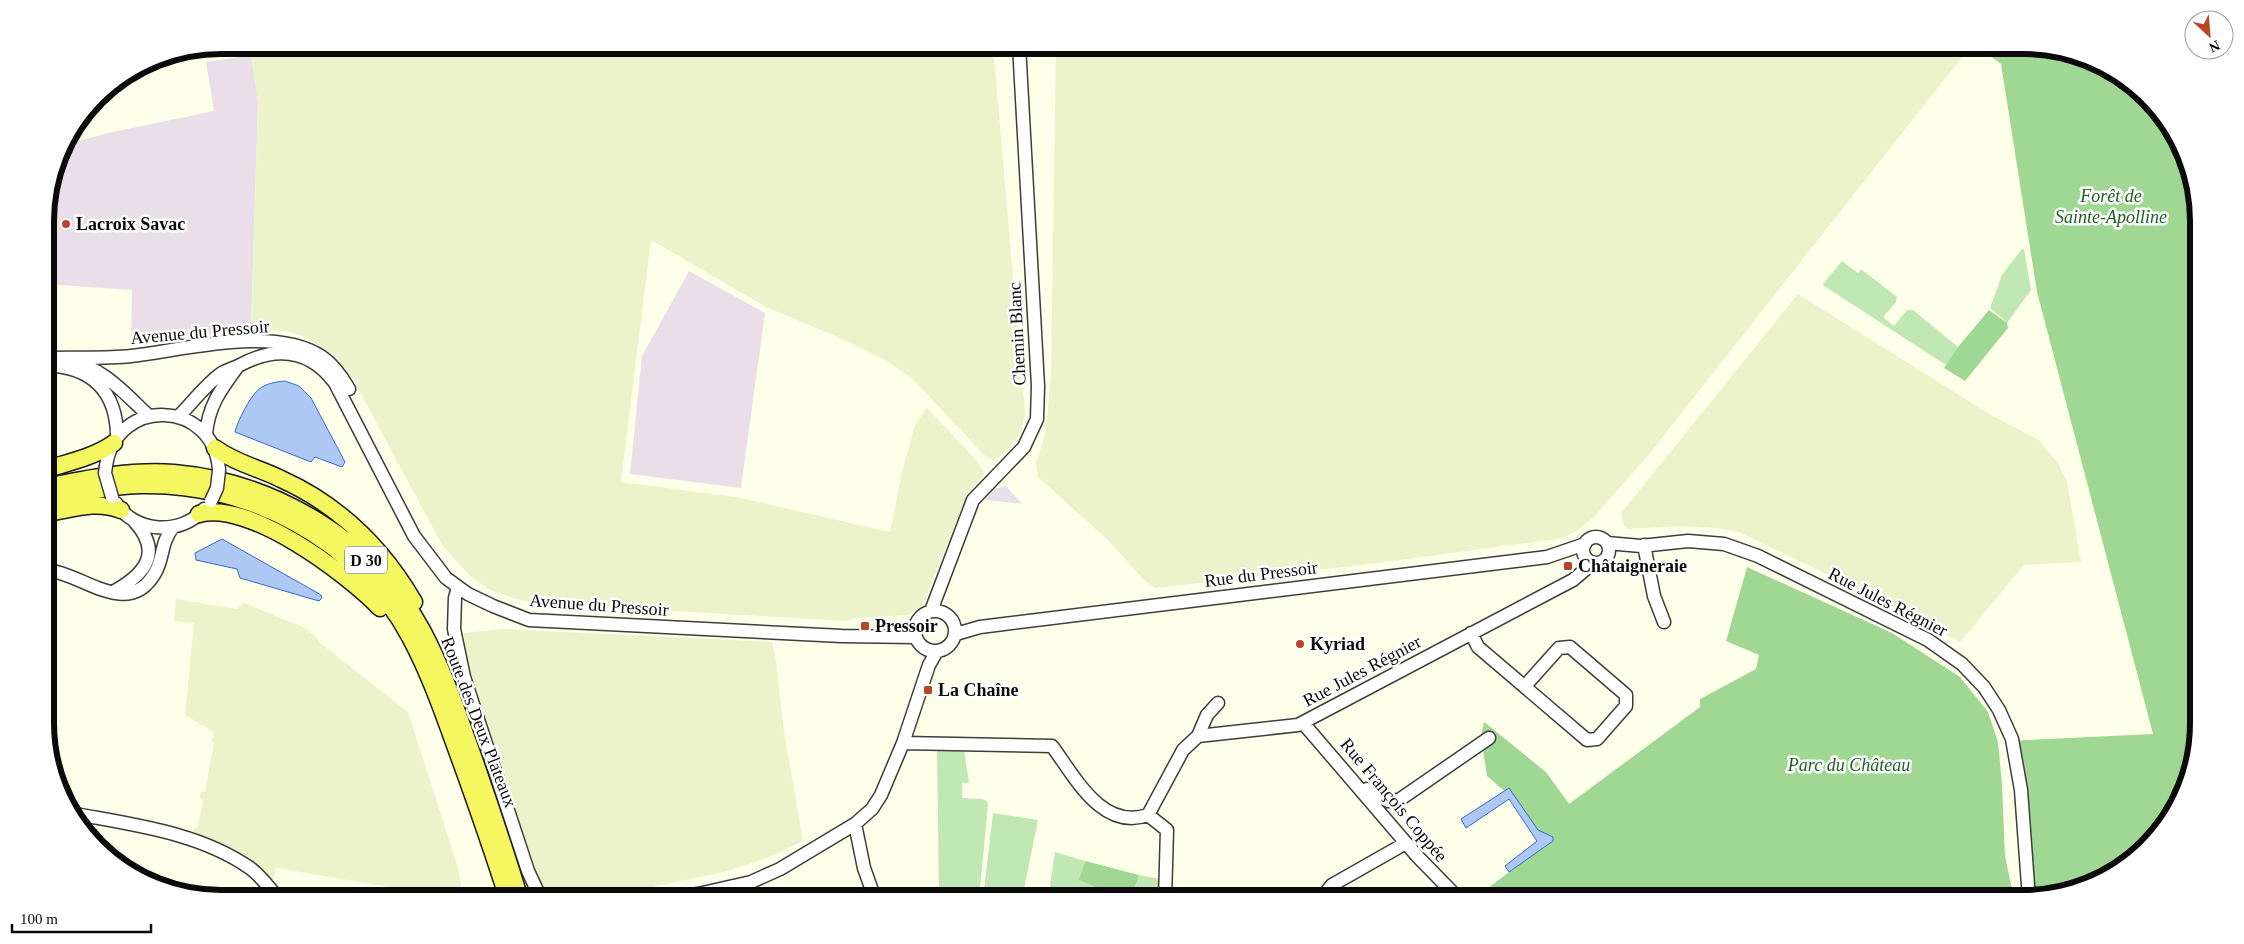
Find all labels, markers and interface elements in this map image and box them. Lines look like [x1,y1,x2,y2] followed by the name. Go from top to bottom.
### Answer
[2184,10,2234,60] north arrow
[2207,37,2222,55] text: N
[2055,186,2167,227] park label: Forêt de Sainte-Apolline
[76,214,185,234] place label: Lacroix Savac
[60,218,72,230] marker: Lacroix Savac
[1004,282,1030,386] street label: Chemin Blanc
[130,316,270,348] street label: Avenue du Pressoir
[345,546,387,574] road number: D 30
[1578,556,1687,576] place label: Châtaigneraie
[1203,557,1319,591] street label: Rue du Pressoir
[1562,560,1574,572] marker: Châtaigneraie
[1825,563,1951,641] street label: Rue Jules Régnier
[529,590,669,620] street label: Avenue du Pressoir
[875,616,938,636] place label: Pressoir
[859,620,871,632] marker: Pressoir
[1299,631,1425,711] street label: Rue Jules Régnier
[437,634,521,810] street label: Route des Deux Plateaux
[1310,634,1365,654] place label: Kyriad
[1294,638,1306,650] marker: Kyriad
[938,680,1019,700] place label: La Chaîne
[922,684,934,696] marker: La Chaîne
[1337,734,1451,866] street label: Rue François Coppée
[1787,755,1910,775] park label: Parc du Château
[12,902,151,934] scale bar
[20,911,58,927] text: 100 m

